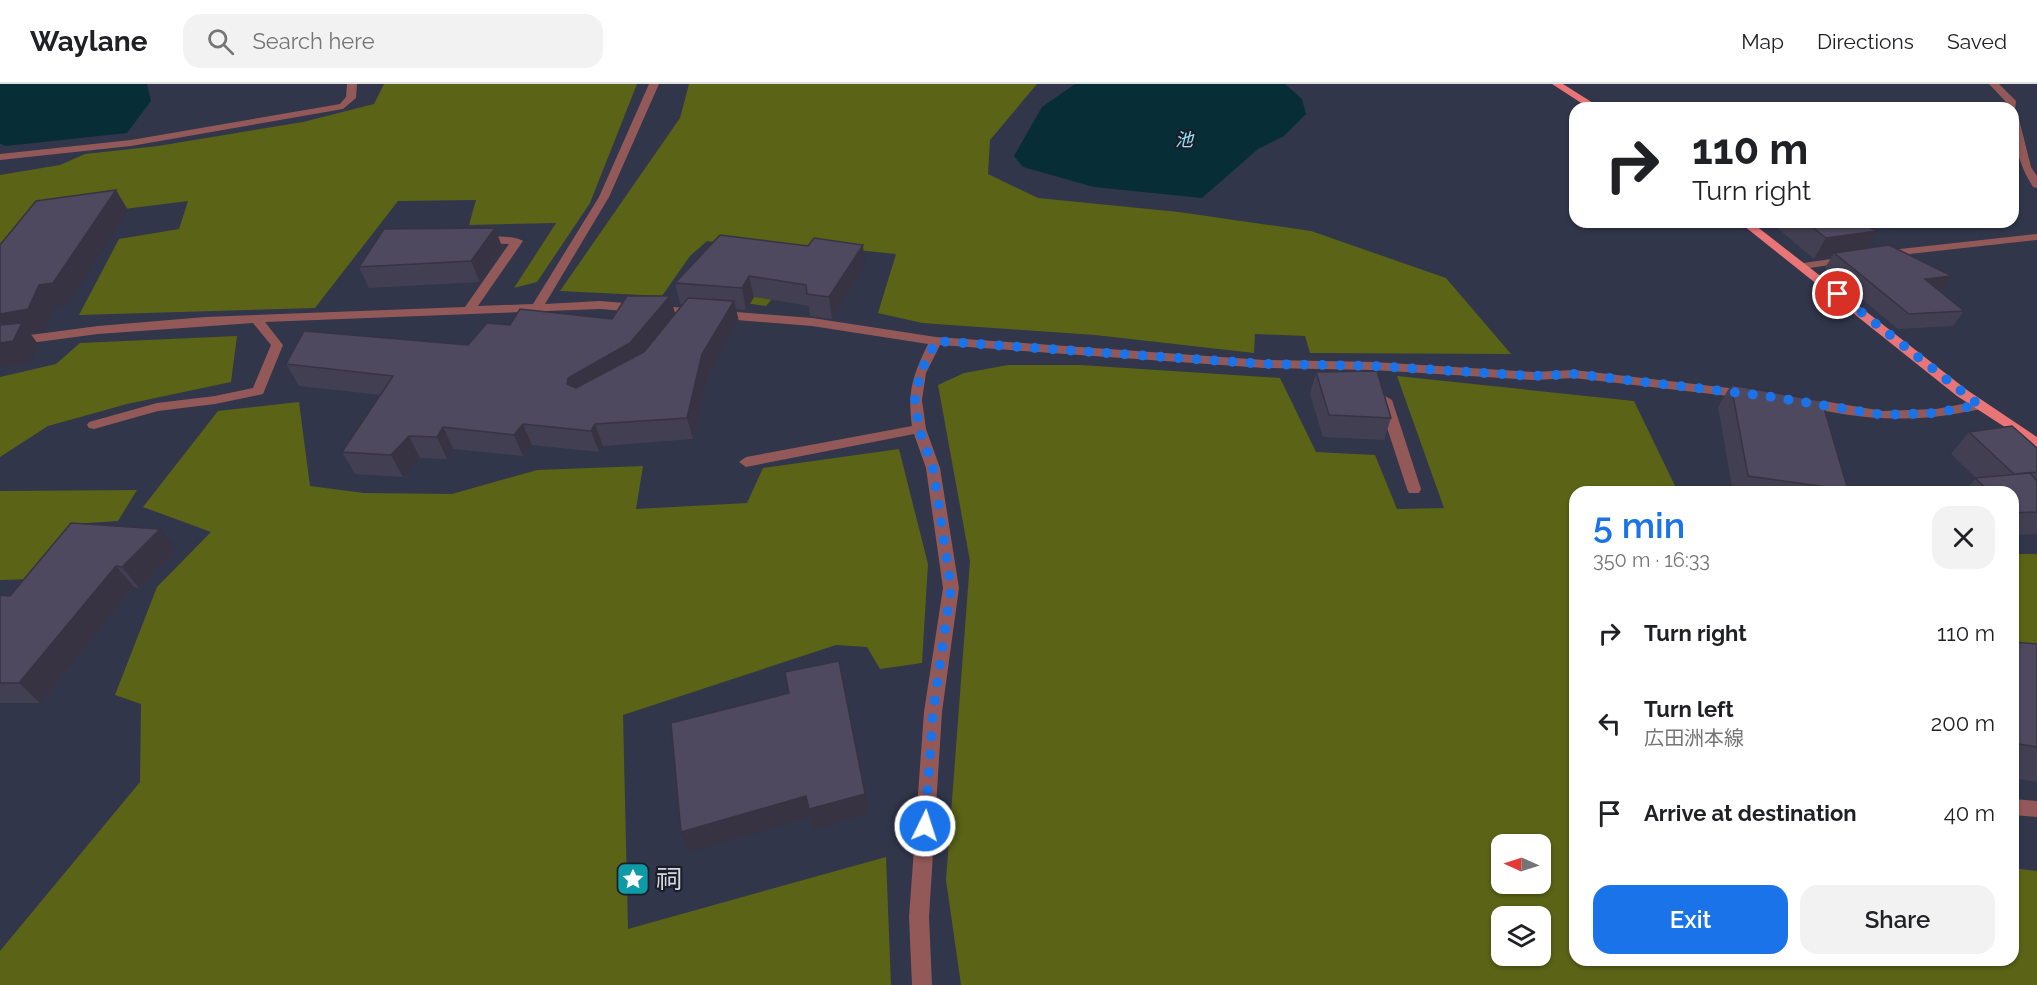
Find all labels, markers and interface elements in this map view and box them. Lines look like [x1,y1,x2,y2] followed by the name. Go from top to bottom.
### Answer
[183,14,603,68] search box
[30,25,147,58] text: Waylane
[204,25,237,58] icon: search
[252,28,375,54] text: Search here
[1741,29,1784,54] text: Map
[1817,29,1914,54] text: Directions
[1947,29,2007,54] text: Saved
[1692,125,1808,174] text: 110 m
[1593,126,1671,204] icon: right
[1175,129,1195,150] water label: 池
[1692,175,1811,206] text: Turn right
[1812,268,1863,319] pin
[1821,277,1854,310] icon: arrive
[1593,504,1685,546] text: 5 min
[1932,506,1995,569] button: close
[1593,548,1710,572] text: 350 m · 16:33
[1593,617,1626,650] icon: right
[1644,620,1747,646] text: Turn right
[1937,620,1995,646] text: 110 m
[1644,696,1734,722] text: Turn left
[1593,707,1626,740] icon: left
[1931,710,1995,736] text: 200 m
[1644,726,1744,750] text: 広田洲本線
[893,794,957,858] position arrow
[1593,797,1626,830] icon: arrive
[1644,800,1857,826] text: Arrive at destination
[1944,800,1995,826] text: 40 m
[1491,834,1551,894] north arrow
[1491,834,1551,966] map controls
[615,861,651,897] place icon: 祠
[656,864,682,894] place label: 祠
[1593,885,1788,954] button: Exit
[1800,885,1995,954] button: Share
[1491,906,1551,966] button: layers

